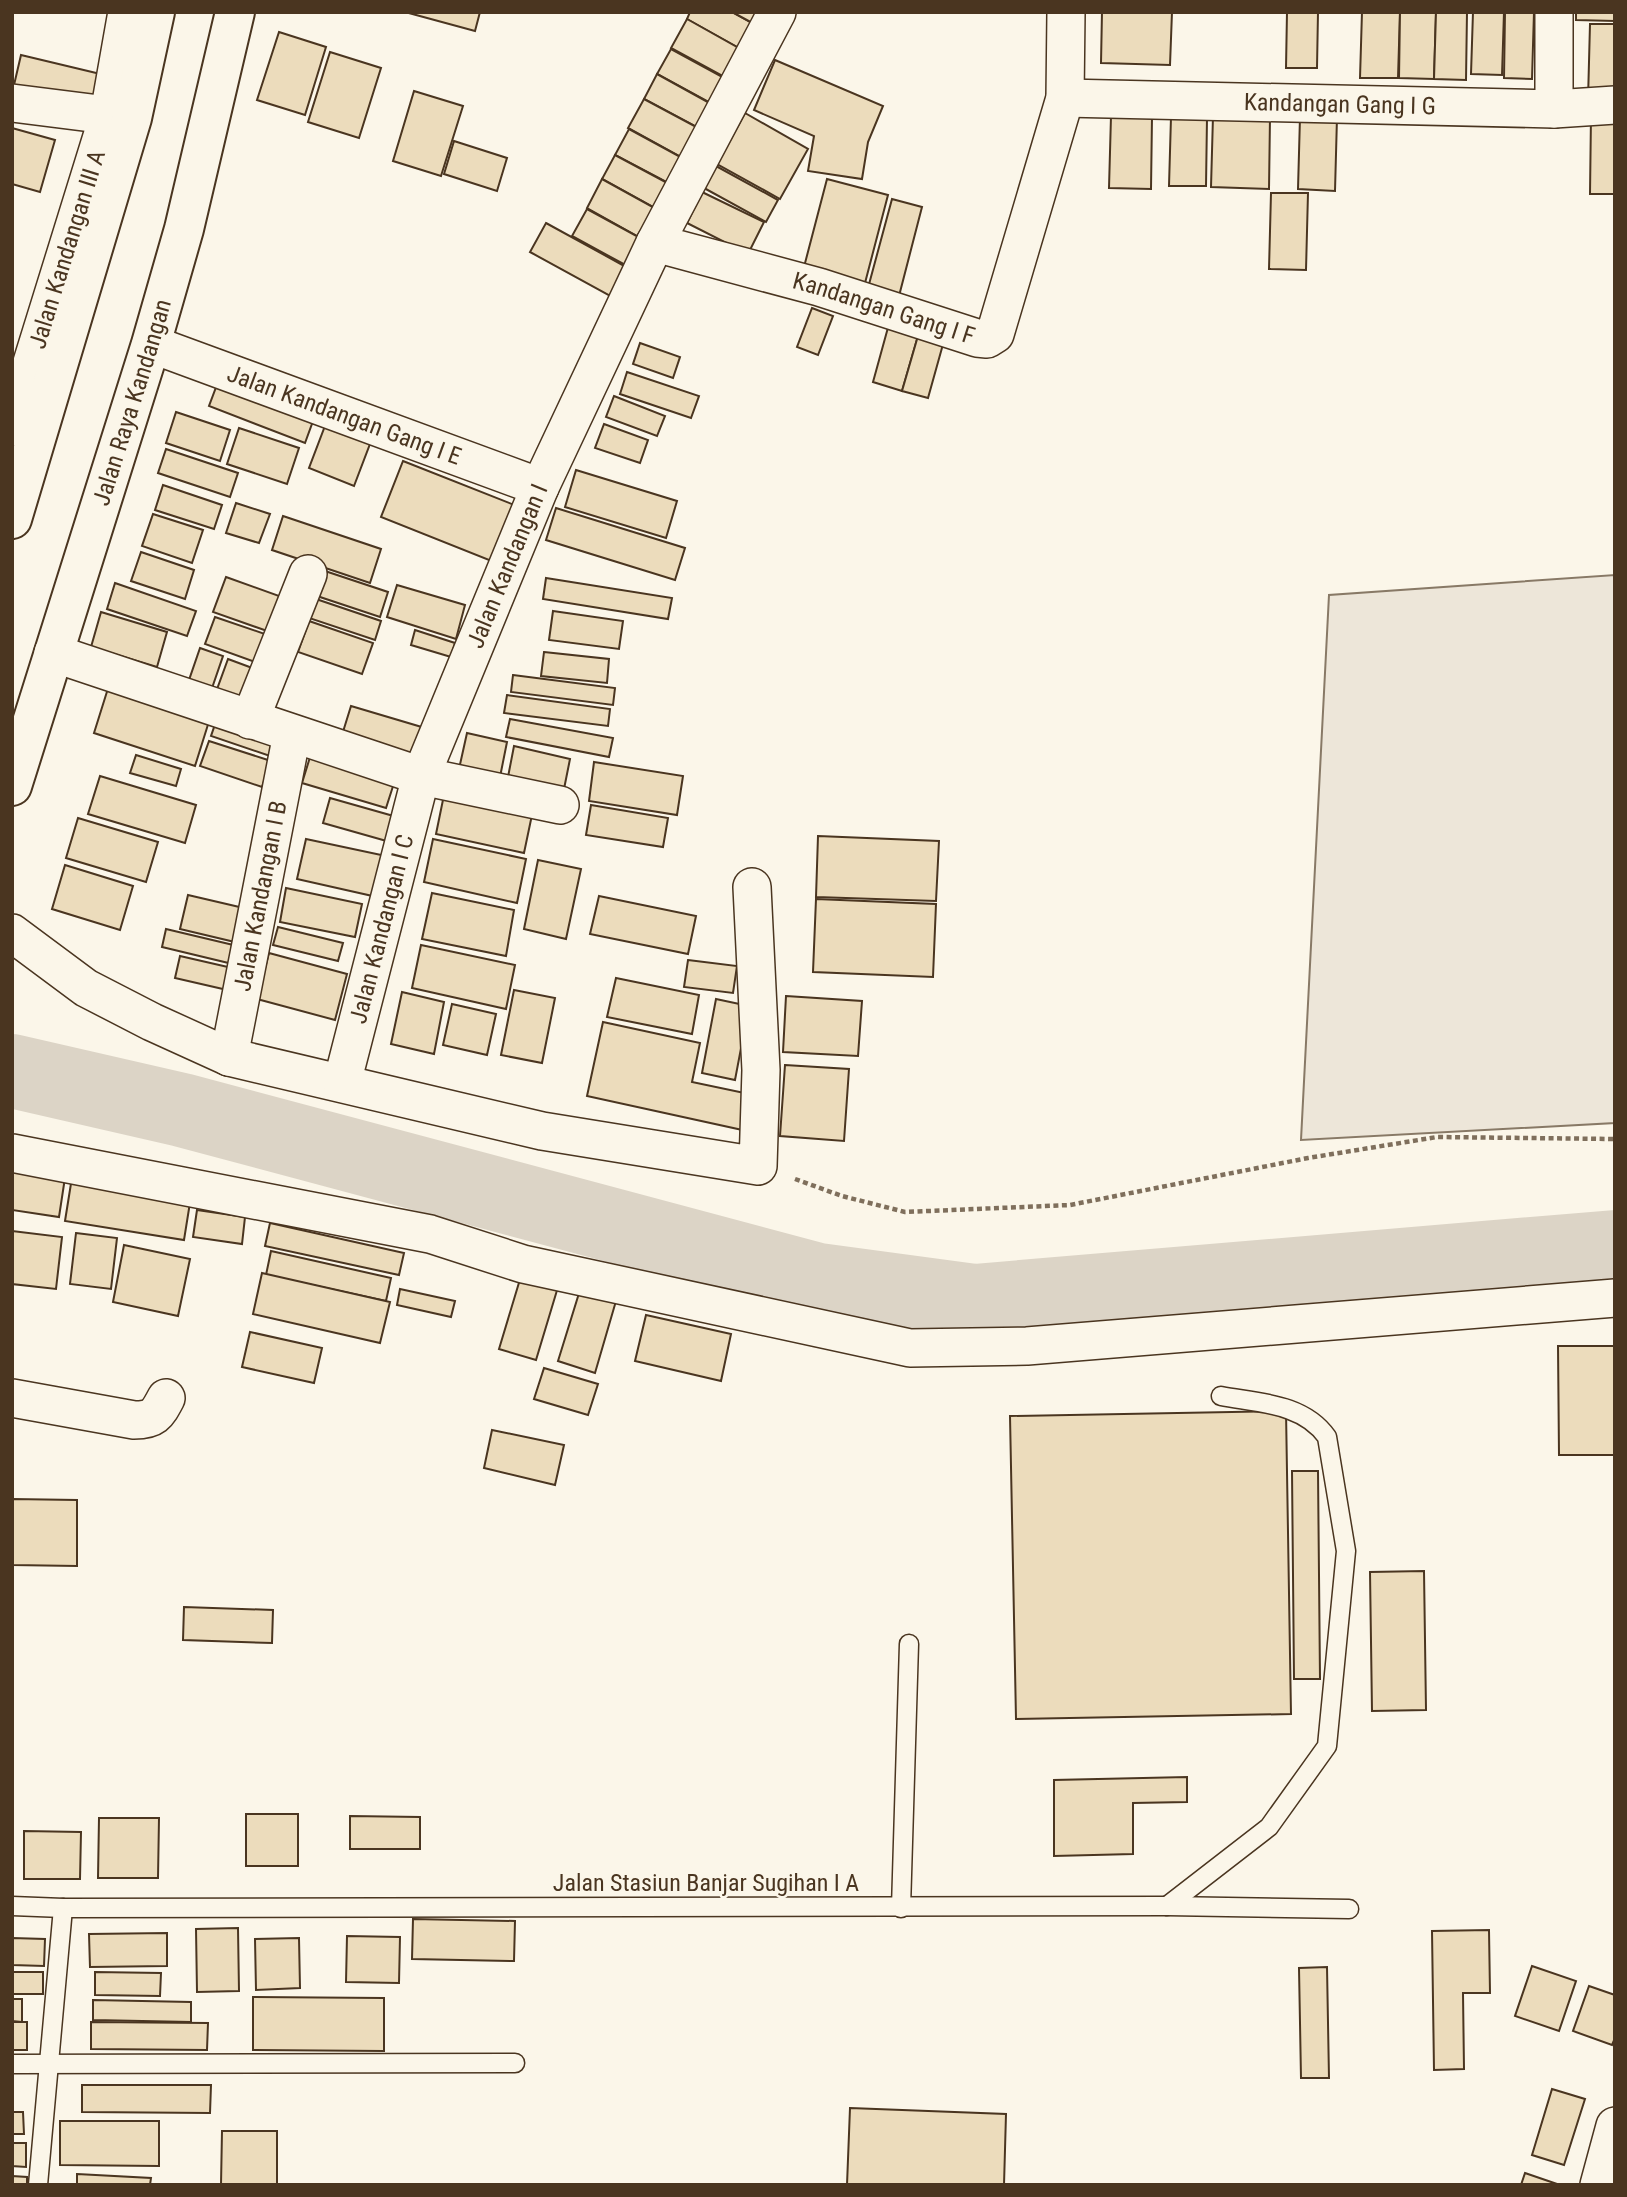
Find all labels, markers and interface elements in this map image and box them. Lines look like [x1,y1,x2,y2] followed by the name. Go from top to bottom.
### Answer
[1244,88,1436,120] street label: Kandangan Gang I G
[23,146,111,352] street label: Jalan Kandangan III A
[790,267,978,350] street label: Kandangan Gang I F
[87,296,177,509] street label: Jalan Raya Kandangan
[224,359,465,471] street label: Jalan Kandangan Gang I E
[461,480,554,652] street label: Jalan Kandangan I
[228,798,293,994] street label: Jalan Kandangan I B
[344,832,419,1027] street label: Jalan Kandangan I C
[553,1869,859,1897] street label: Jalan Stasiun Banjar Sugihan I A

